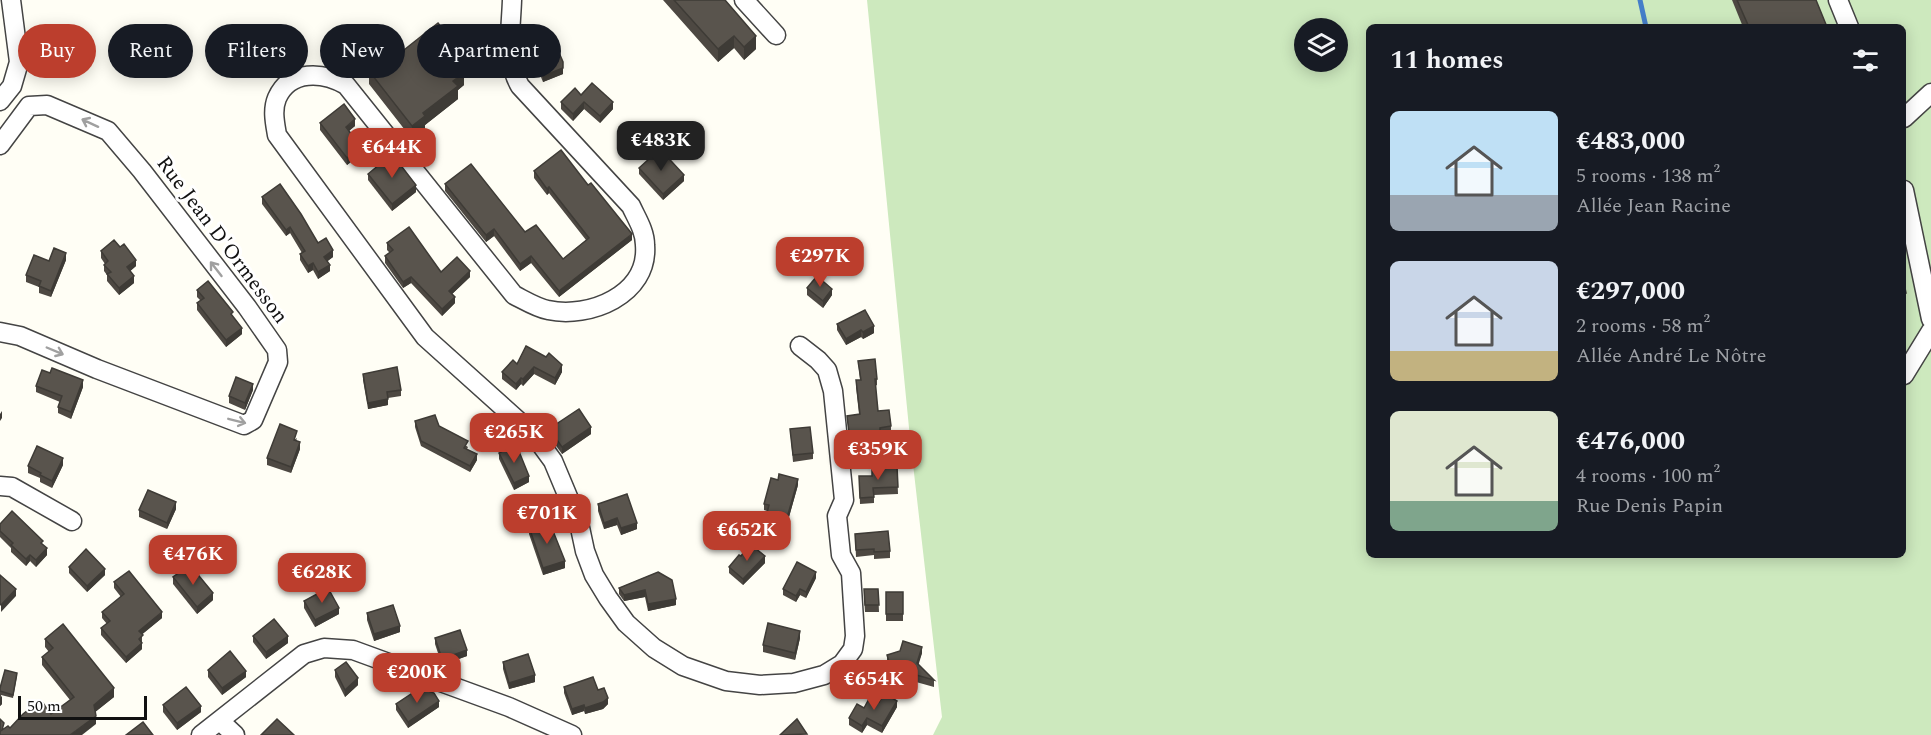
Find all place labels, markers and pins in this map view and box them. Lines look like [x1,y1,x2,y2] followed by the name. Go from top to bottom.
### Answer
[619,121,703,172] pin: €483K
[350,128,434,179] pin: €644K
[778,237,862,288] pin: €297K
[472,413,556,464] pin: €265K
[836,430,920,481] pin: €359K
[505,494,589,545] pin: €701K
[705,511,789,562] pin: €652K
[151,535,235,586] pin: €476K
[280,553,364,604] pin: €628K
[375,653,459,704] pin: €200K
[832,660,916,711] pin: €654K

